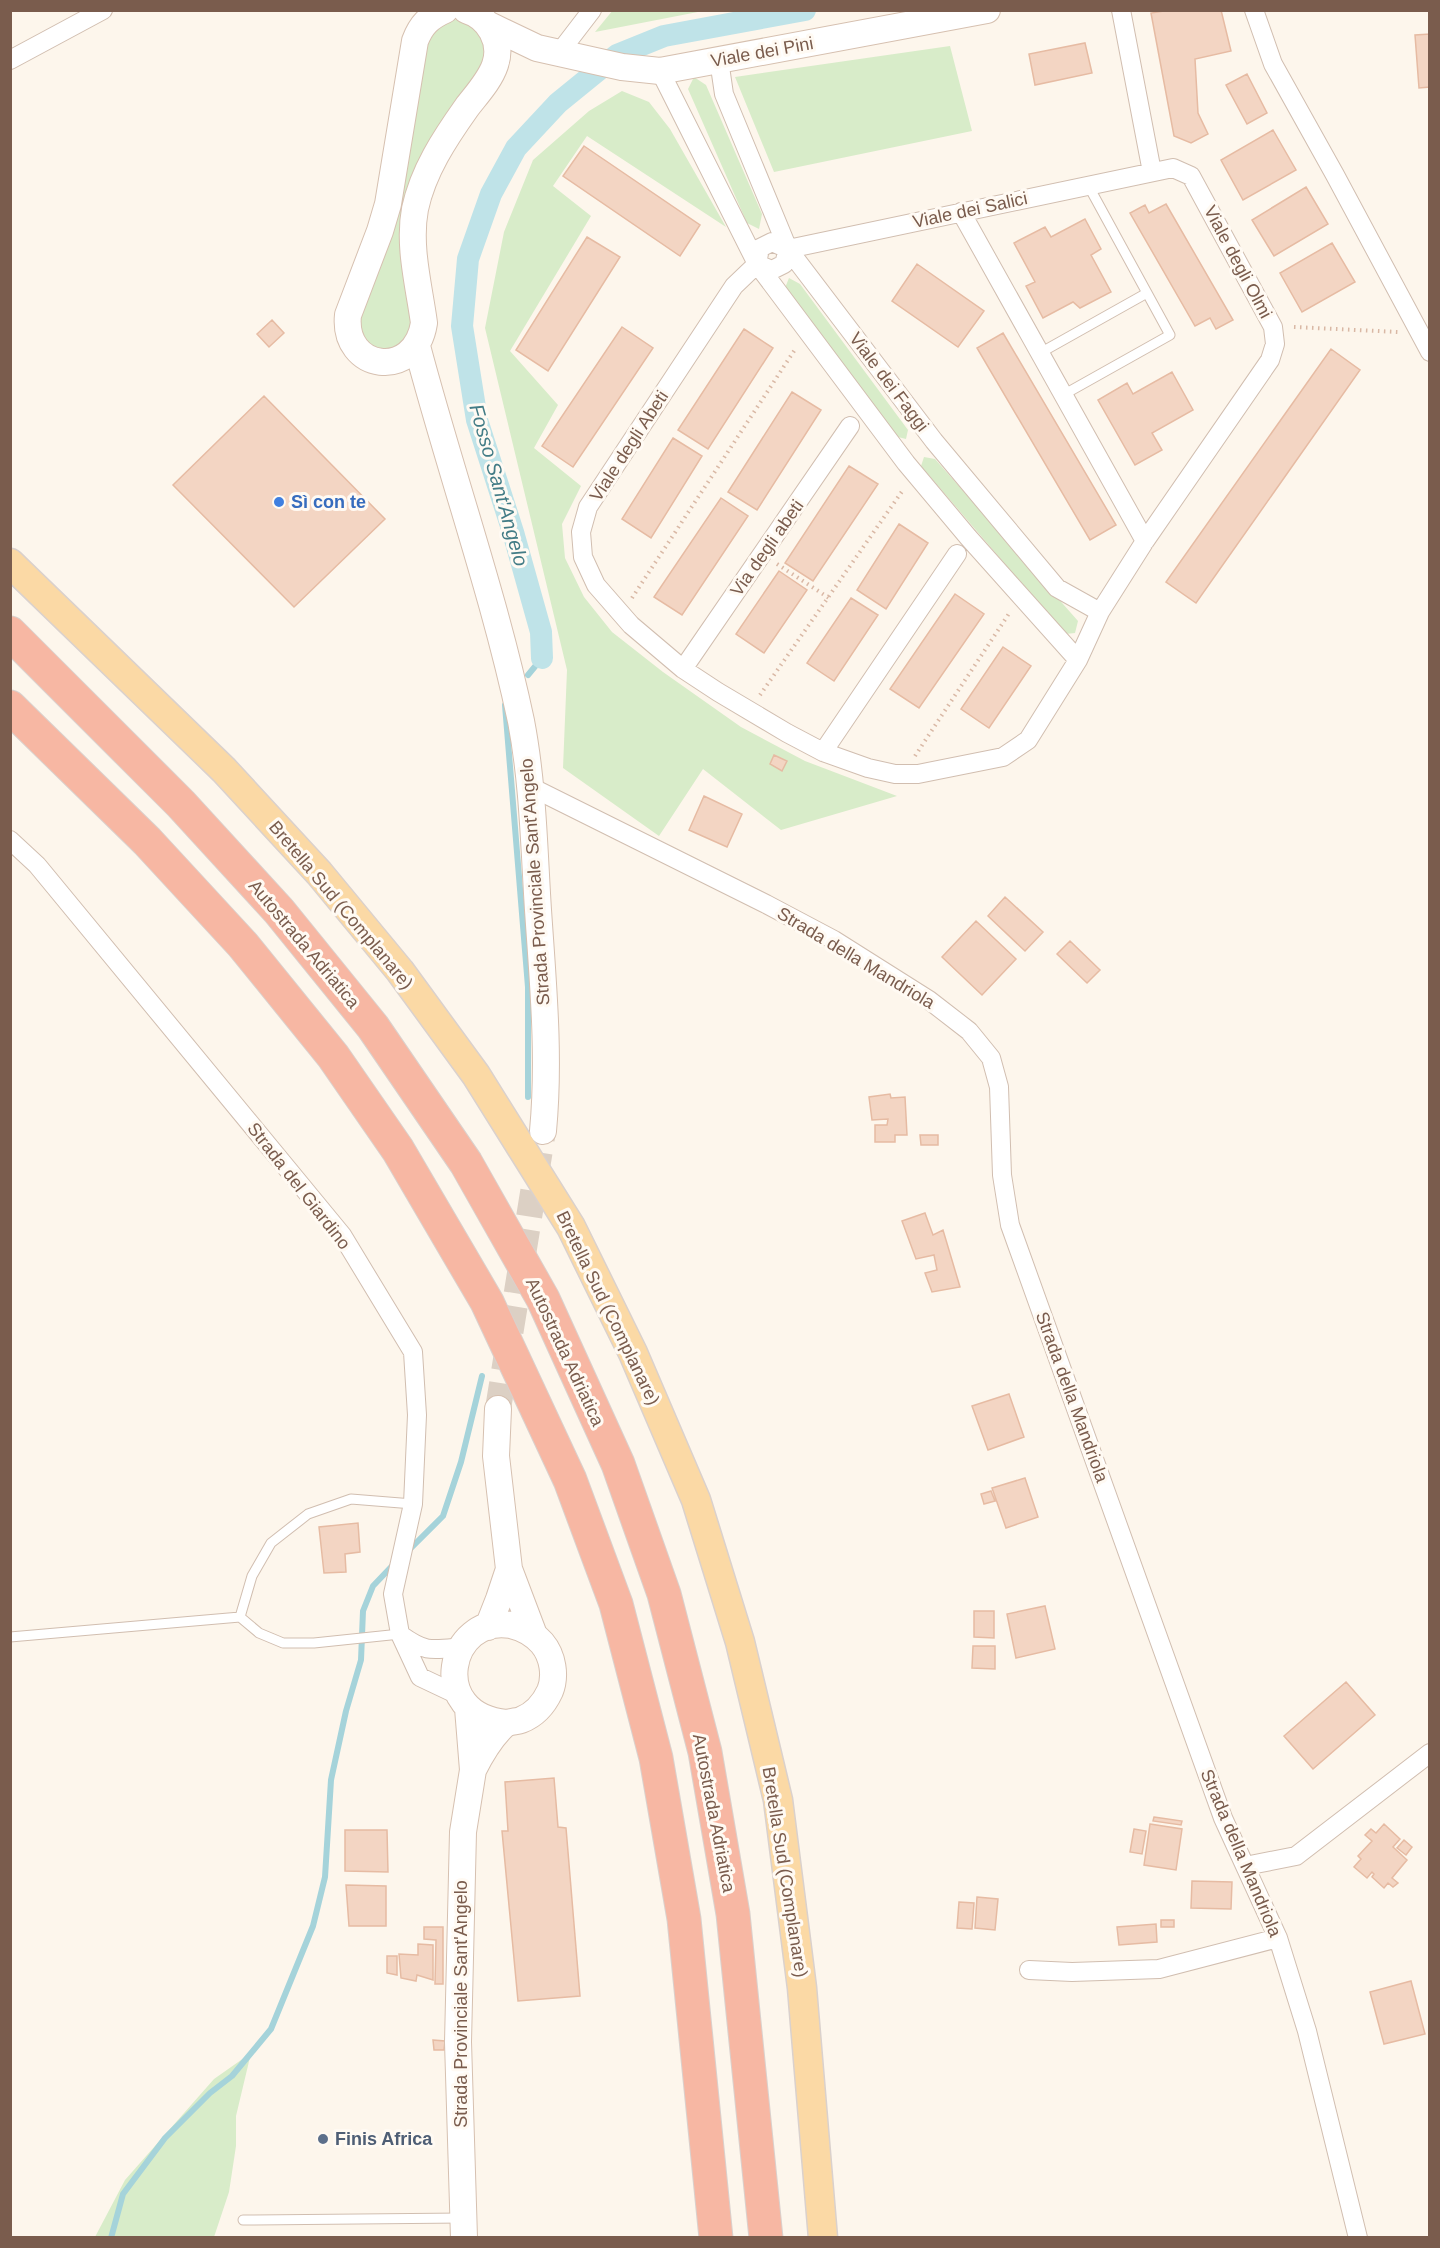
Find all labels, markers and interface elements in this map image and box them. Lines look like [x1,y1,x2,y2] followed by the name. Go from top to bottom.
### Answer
[709,33,815,71] street label: Viale dei Pini
[911,188,1029,232] street label: Viale dei Salici
[1200,202,1276,322] street label: Viale degli Olmi
[845,329,933,435] street label: Viale dei Faggi
[586,387,672,505] street label: Viale degli Abeti
[465,402,533,568] water label: Fosso Sant'Angelo
[291,492,366,512] place label: Sì con te
[272,495,286,509] marker: Sì con te
[726,496,808,600] street label: Via degli abeti
[516,758,554,1006] street label: Strada Provinciale Sant'Angelo
[265,817,417,993] street label: Bretella Sud (Complanare)
[245,876,364,1013] street label: Autostrada Adriatica
[774,903,939,1013] street label: Strada della Mandriola
[243,1119,355,1253] street label: Strada del Giardino
[552,1208,664,1408] street label: Bretella Sud (Complanare)
[522,1275,609,1430] street label: Autostrada Adriatica
[1032,1309,1113,1486] street label: Strada della Mandriola
[689,1732,739,1895] street label: Autostrada Adriatica
[758,1765,812,1979] street label: Bretella Sud (Complanare)
[1197,1766,1286,1941] street label: Strada della Mandriola
[451,1880,471,2128] street label: Strada Provinciale Sant'Angelo
[335,2129,433,2149] place label: Finis Africa
[316,2132,330,2146] marker: Finis Africa

